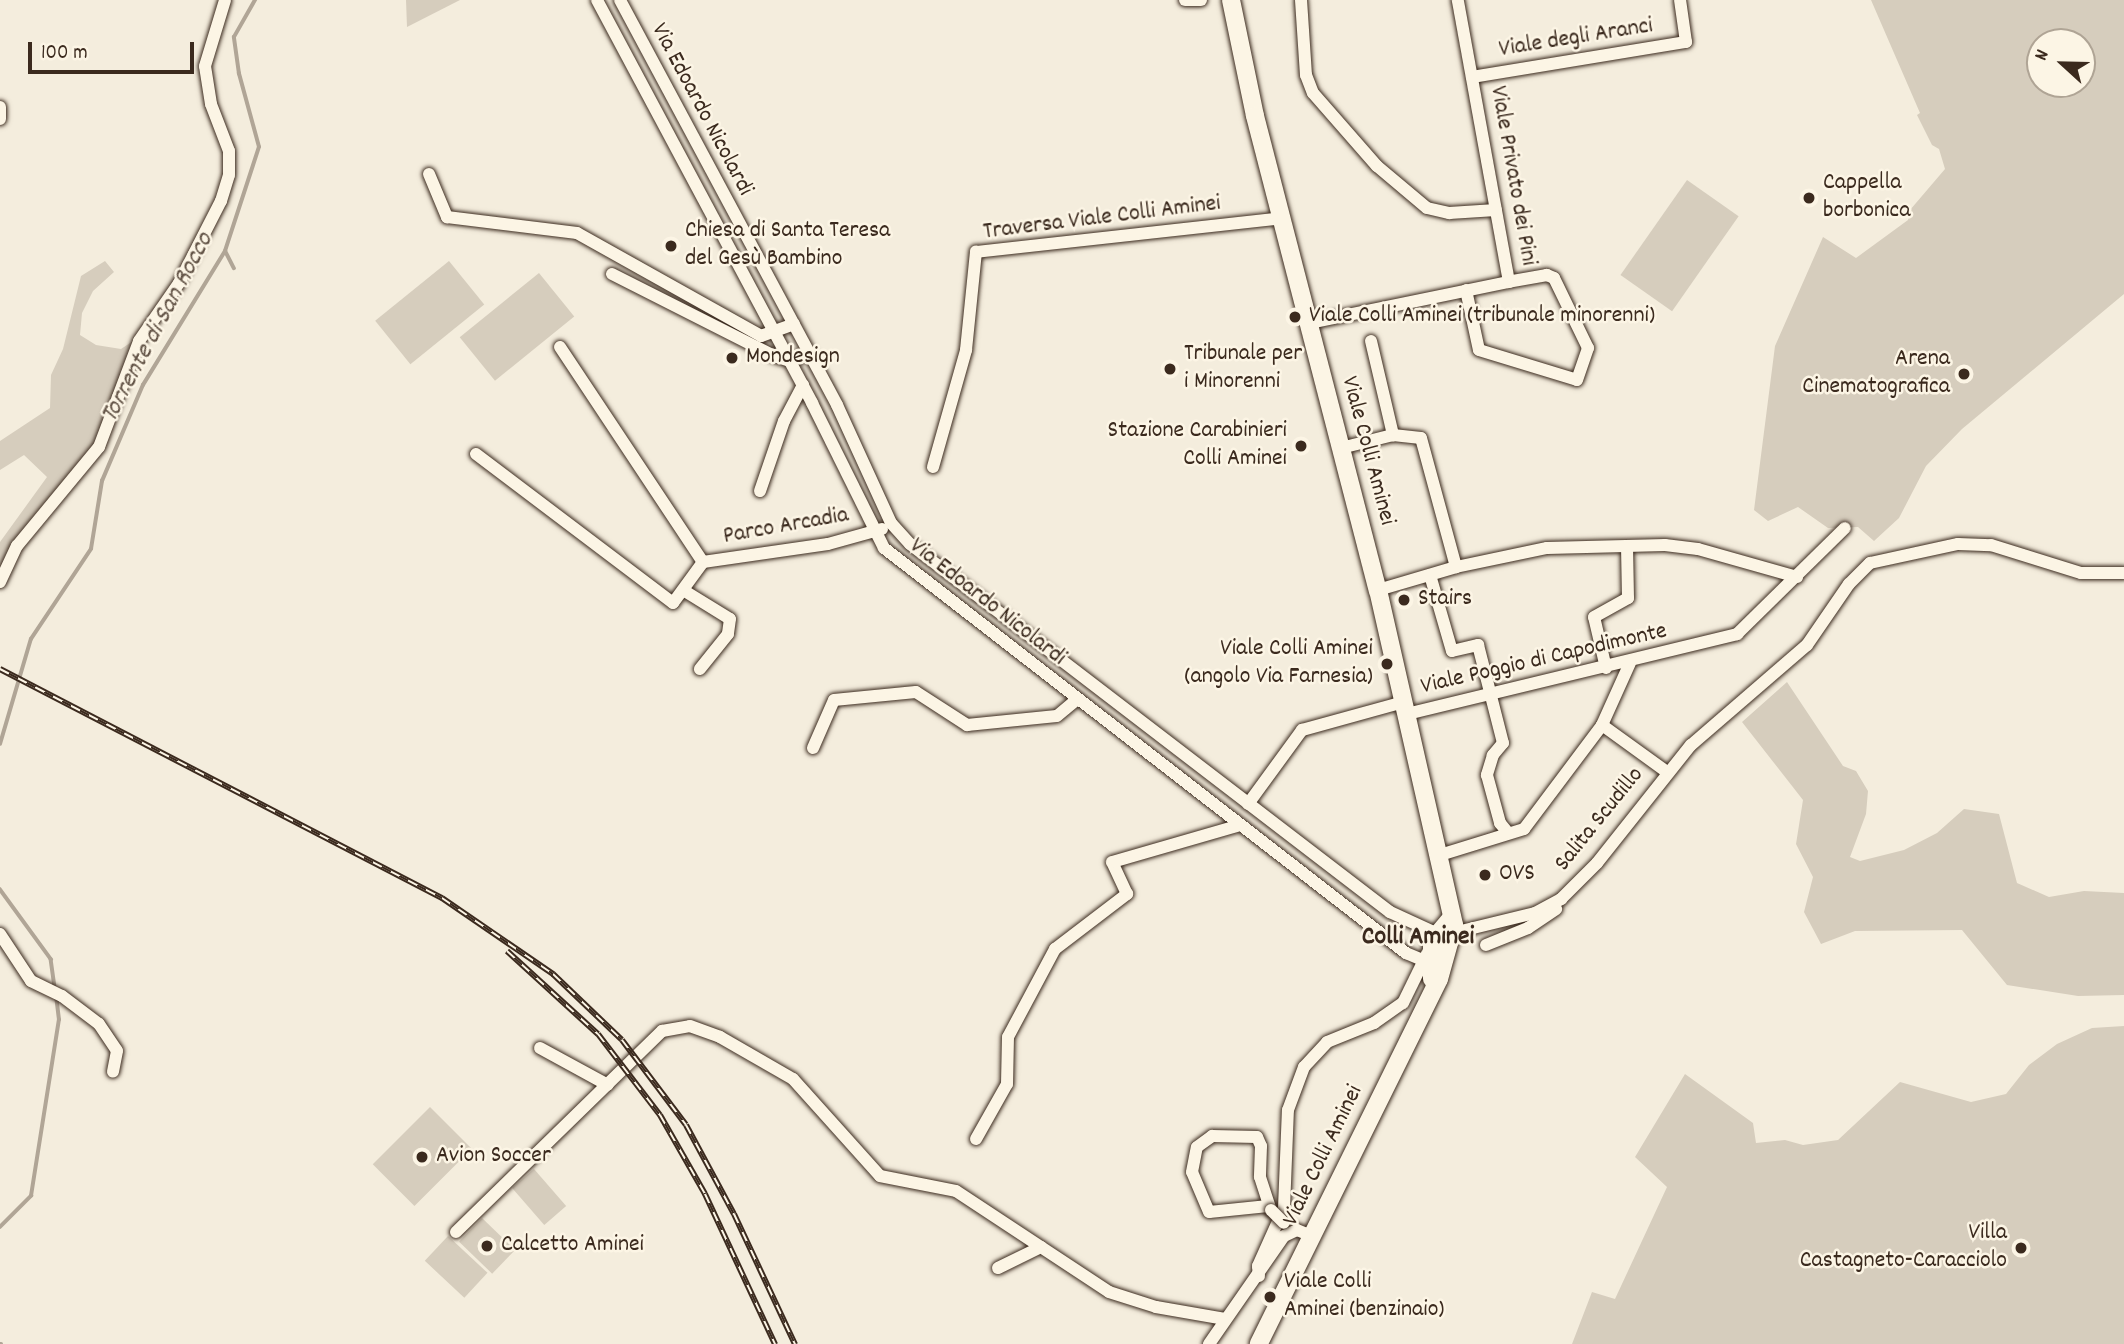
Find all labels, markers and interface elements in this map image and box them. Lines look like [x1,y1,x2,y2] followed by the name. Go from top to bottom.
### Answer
[1497,13,1655,65] street label: Viale degli Aranci
[643,19,759,201] street label: Via Edoardo Nicolardi
[32,28,198,72] scale bar
[2026,28,2096,98] north arrow
[41,39,88,69] text: 100 m
[2029,46,2057,65] text: N
[1482,84,1542,268] street label: Viale Privato dei Pini
[1823,170,1910,226] place label: Cappella borbonica
[982,190,1222,248] street label: Traversa Viale Colli Aminei
[1801,190,1817,206] marker: Cappella borbonica
[685,218,890,274] place label: Chiesa di Santa Teresa del Gesù Bambino
[95,228,221,428] water label: Torrente di San Rocco
[663,238,679,254] marker: Chiesa di Santa Teresa del Gesù Bambino
[1309,303,1655,331] place label: Viale Colli Aminei (tribunale minorenni)
[1287,309,1303,325] marker: Viale Colli Aminei (tribunale minorenni)
[1184,341,1302,397] place label: Tribunale per i Minorenni
[746,344,840,372] place label: Mondesign
[1802,346,1950,402] place label: Arena Cinematografica
[724,350,740,366] marker: Mondesign
[1162,361,1178,377] marker: Tribunale per i Minorenni
[1956,366,1972,382] marker: Arena Cinematografica
[1333,373,1401,529] street label: Viale Colli Aminei
[1108,418,1287,474] place label: Stazione Carabinieri Colli Aminei
[1293,438,1309,454] marker: Stazione Carabinieri Colli Aminei
[721,502,851,552] street label: Parco Arcadia
[903,533,1071,673] street label: Via Edoardo Nicolardi
[1418,586,1472,614] place label: Stairs
[1396,592,1412,608] marker: Stairs
[1418,618,1670,702] street label: Viale Poggio di Capodimonte
[1185,636,1373,692] place label: Viale Colli Aminei (angolo Via Farnesia)
[1379,656,1395,672] marker: Viale Colli Aminei (angolo Via Farnesia)
[1549,762,1651,878] street label: Salita Scudillo
[1499,861,1535,889] place label: OVS
[1477,867,1493,883] marker: OVS
[1362,922,1474,954] district label: Colli Aminei
[1278,1081,1370,1231] street label: Viale Colli Aminei
[436,1143,551,1171] place label: Avion Soccer
[414,1149,430,1165] marker: Avion Soccer
[1800,1220,2007,1276] place label: Villa Castagneto-Caracciolo
[501,1232,644,1260] place label: Calcetto Aminei
[479,1238,495,1254] marker: Calcetto Aminei
[2013,1240,2029,1256] marker: Villa Castagneto-Caracciolo
[1284,1269,1444,1325] place label: Viale Colli Aminei (benzinaio)
[1262,1289,1278,1305] marker: Viale Colli Aminei (benzinaio)

